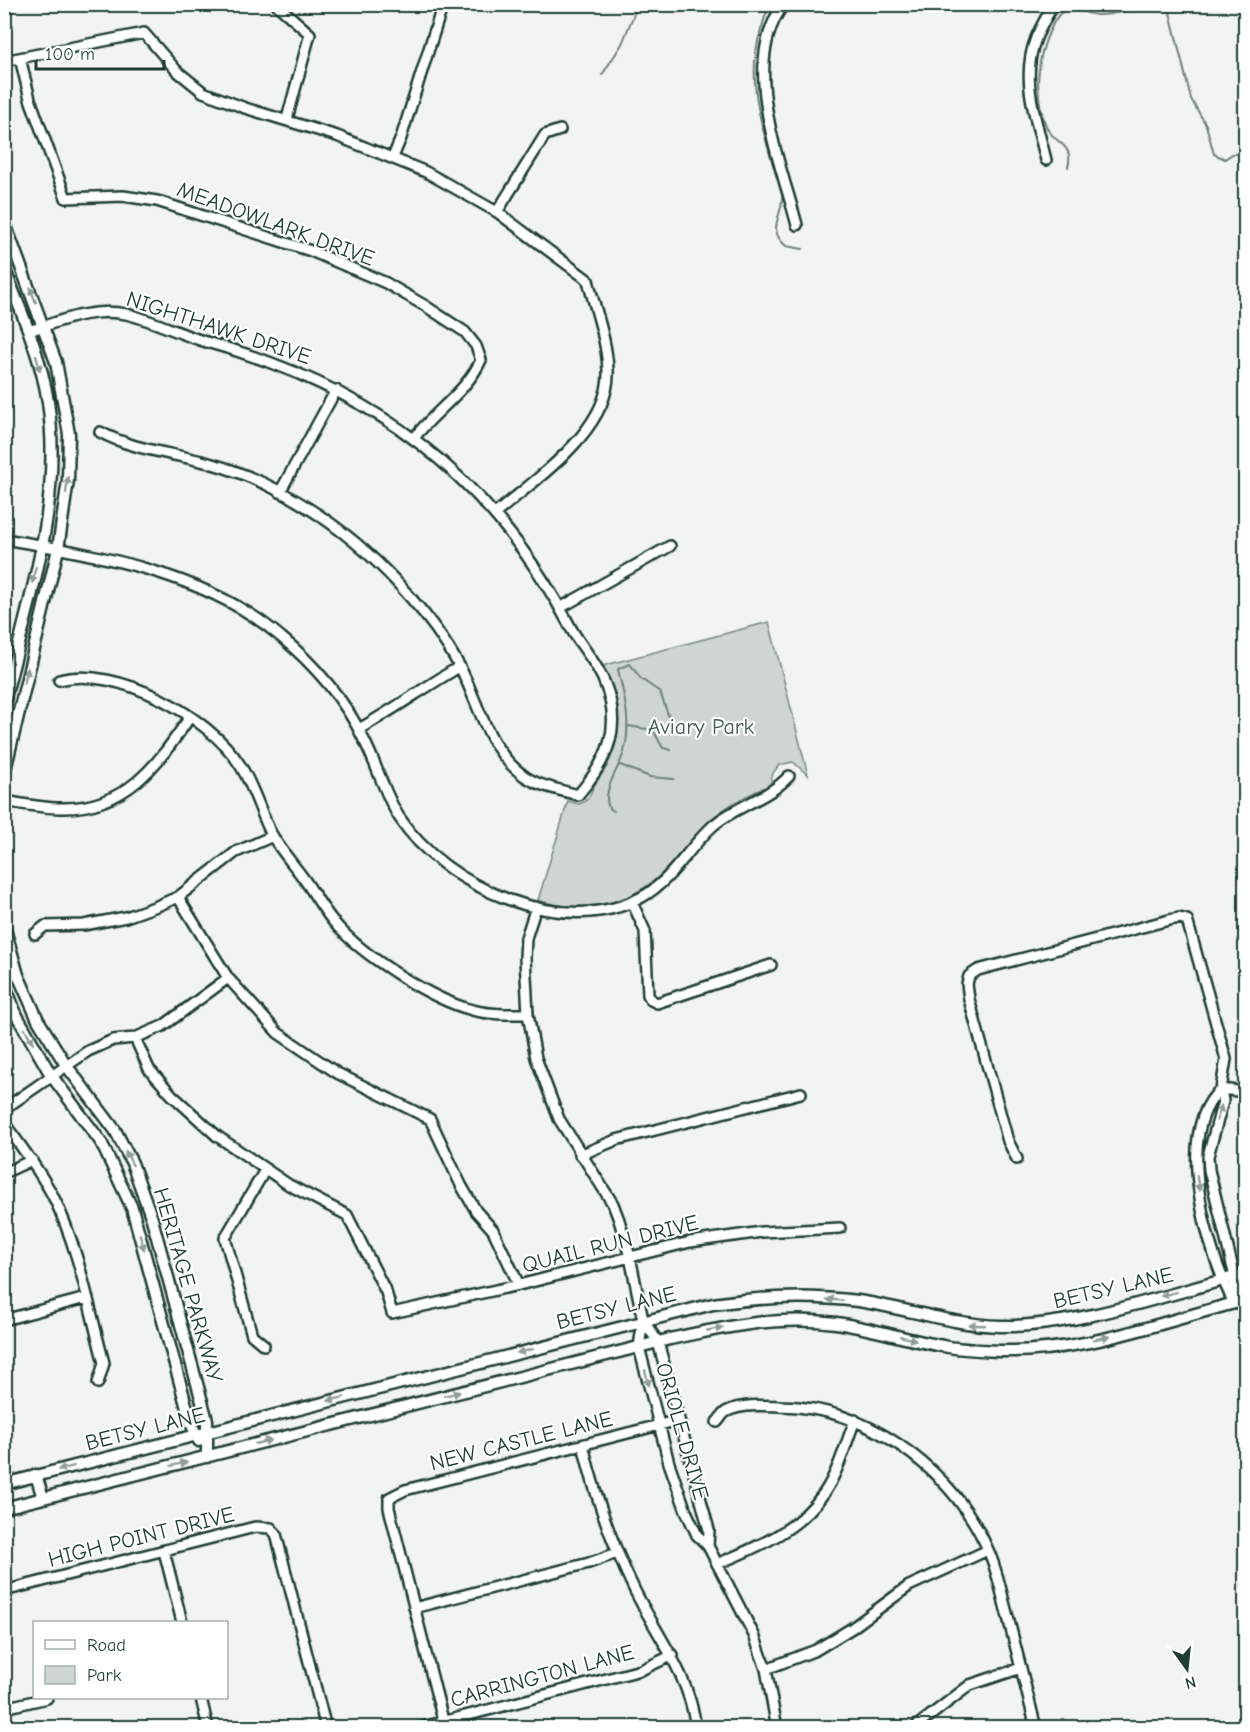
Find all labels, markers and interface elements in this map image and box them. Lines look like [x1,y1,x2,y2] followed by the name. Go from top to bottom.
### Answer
[36,33,164,71] scale bar
[45,44,95,65] text: 100 m
[173,176,378,272] street label: MEADOWLARK DRIVE
[28,286,37,304] one-way arrow
[123,286,314,370] street label: NIGHTHAWK DRIVE
[33,353,43,372] one-way arrow
[62,475,72,494] one-way arrow
[29,566,39,585] one-way arrow
[22,666,32,685] one-way arrow
[648,714,755,740] park label: Aviary Park
[24,1028,34,1045] one-way arrow
[1215,1104,1224,1122] one-way arrow
[125,1149,135,1167] one-way arrow
[1194,1173,1203,1192] one-way arrow
[148,1185,228,1386] street label: HERITAGE PARKWAY
[519,1209,701,1278] street label: QUAIL RUN DRIVE
[138,1233,147,1251] one-way arrow
[1051,1262,1176,1314] street label: BETSY LANE
[554,1281,679,1335] street label: BETSY LANE
[1159,1290,1178,1300] one-way arrow
[825,1295,844,1304] one-way arrow
[968,1321,987,1330] one-way arrow
[706,1325,725,1334] one-way arrow
[1091,1333,1110,1342] one-way arrow
[898,1334,917,1344] one-way arrow
[516,1346,534,1356] one-way arrow
[650,1360,714,1503] street label: ORIOLE DRIVE
[643,1369,652,1387] one-way arrow
[443,1389,462,1399] one-way arrow
[327,1395,345,1404] one-way arrow
[83,1402,208,1456] street label: BETSY LANE
[427,1406,615,1476] street label: NEW CASTLE LANE
[254,1437,273,1447] one-way arrow
[170,1458,188,1468] one-way arrow
[57,1464,75,1473] one-way arrow
[45,1501,237,1573] street label: HIGH POINT DRIVE
[33,1621,228,1699] legend
[87,1635,126,1656] text: Road
[448,1639,637,1713] street label: CARRINGTON LANE
[1157,1639,1217,1699] north arrow
[87,1665,122,1686] text: Park
[1183,1672,1198,1693] text: N

